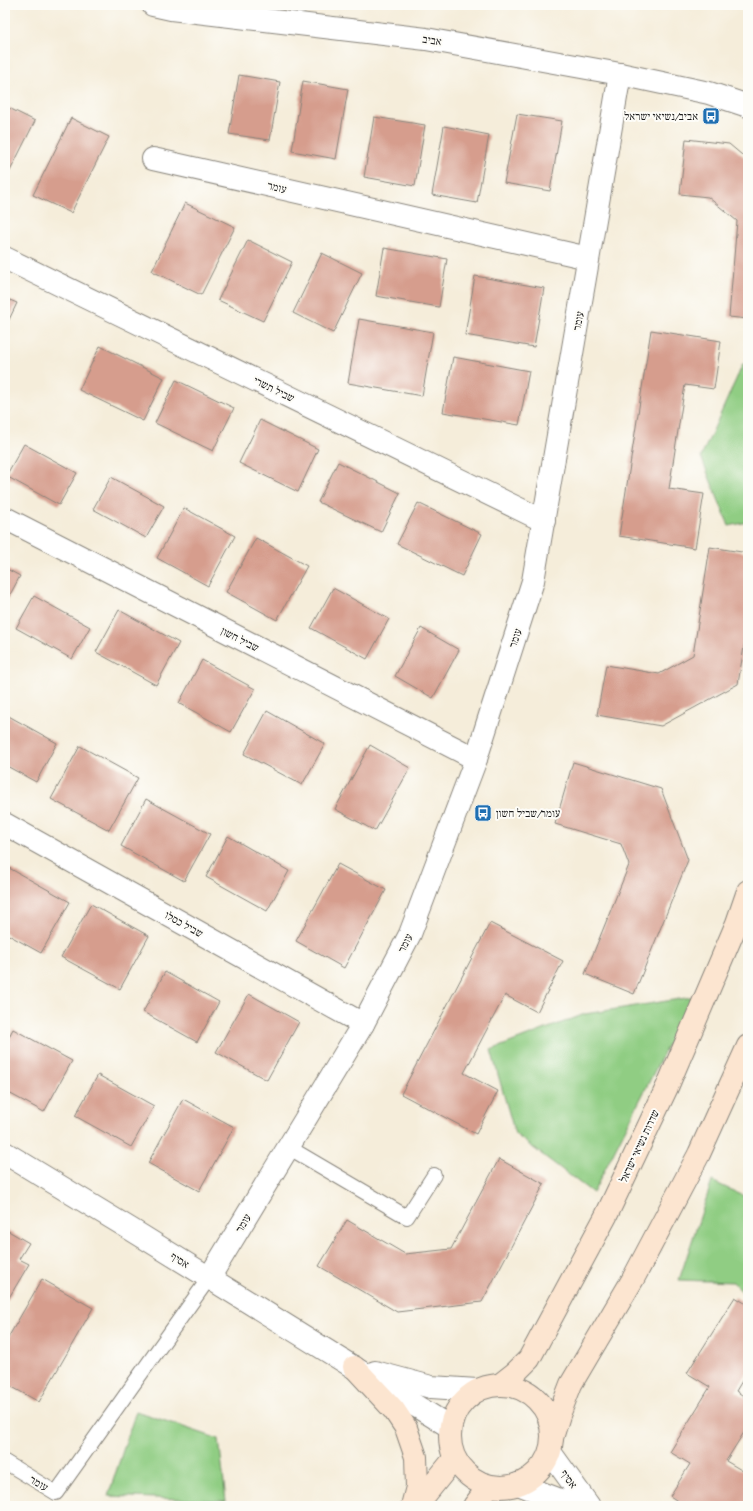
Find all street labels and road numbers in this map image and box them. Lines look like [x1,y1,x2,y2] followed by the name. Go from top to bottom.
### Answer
[421,33,443,49] street label: אביב
[266,179,288,197] street label: עומר
[570,310,588,332] street label: עומר
[251,374,297,406] street label: שביל תשרי
[218,624,261,656] street label: שביל חשון
[506,627,526,650] street label: עומר
[162,909,205,941] street label: שביל כסלו
[395,932,417,955] street label: עומר
[617,1107,663,1185] street label: שדרות נשיאי ישראל
[233,1212,255,1235] street label: עומר
[167,1250,192,1272] street label: אסיף
[557,1467,580,1492] street label: אסיף
[27,1473,50,1495] street label: עומר

